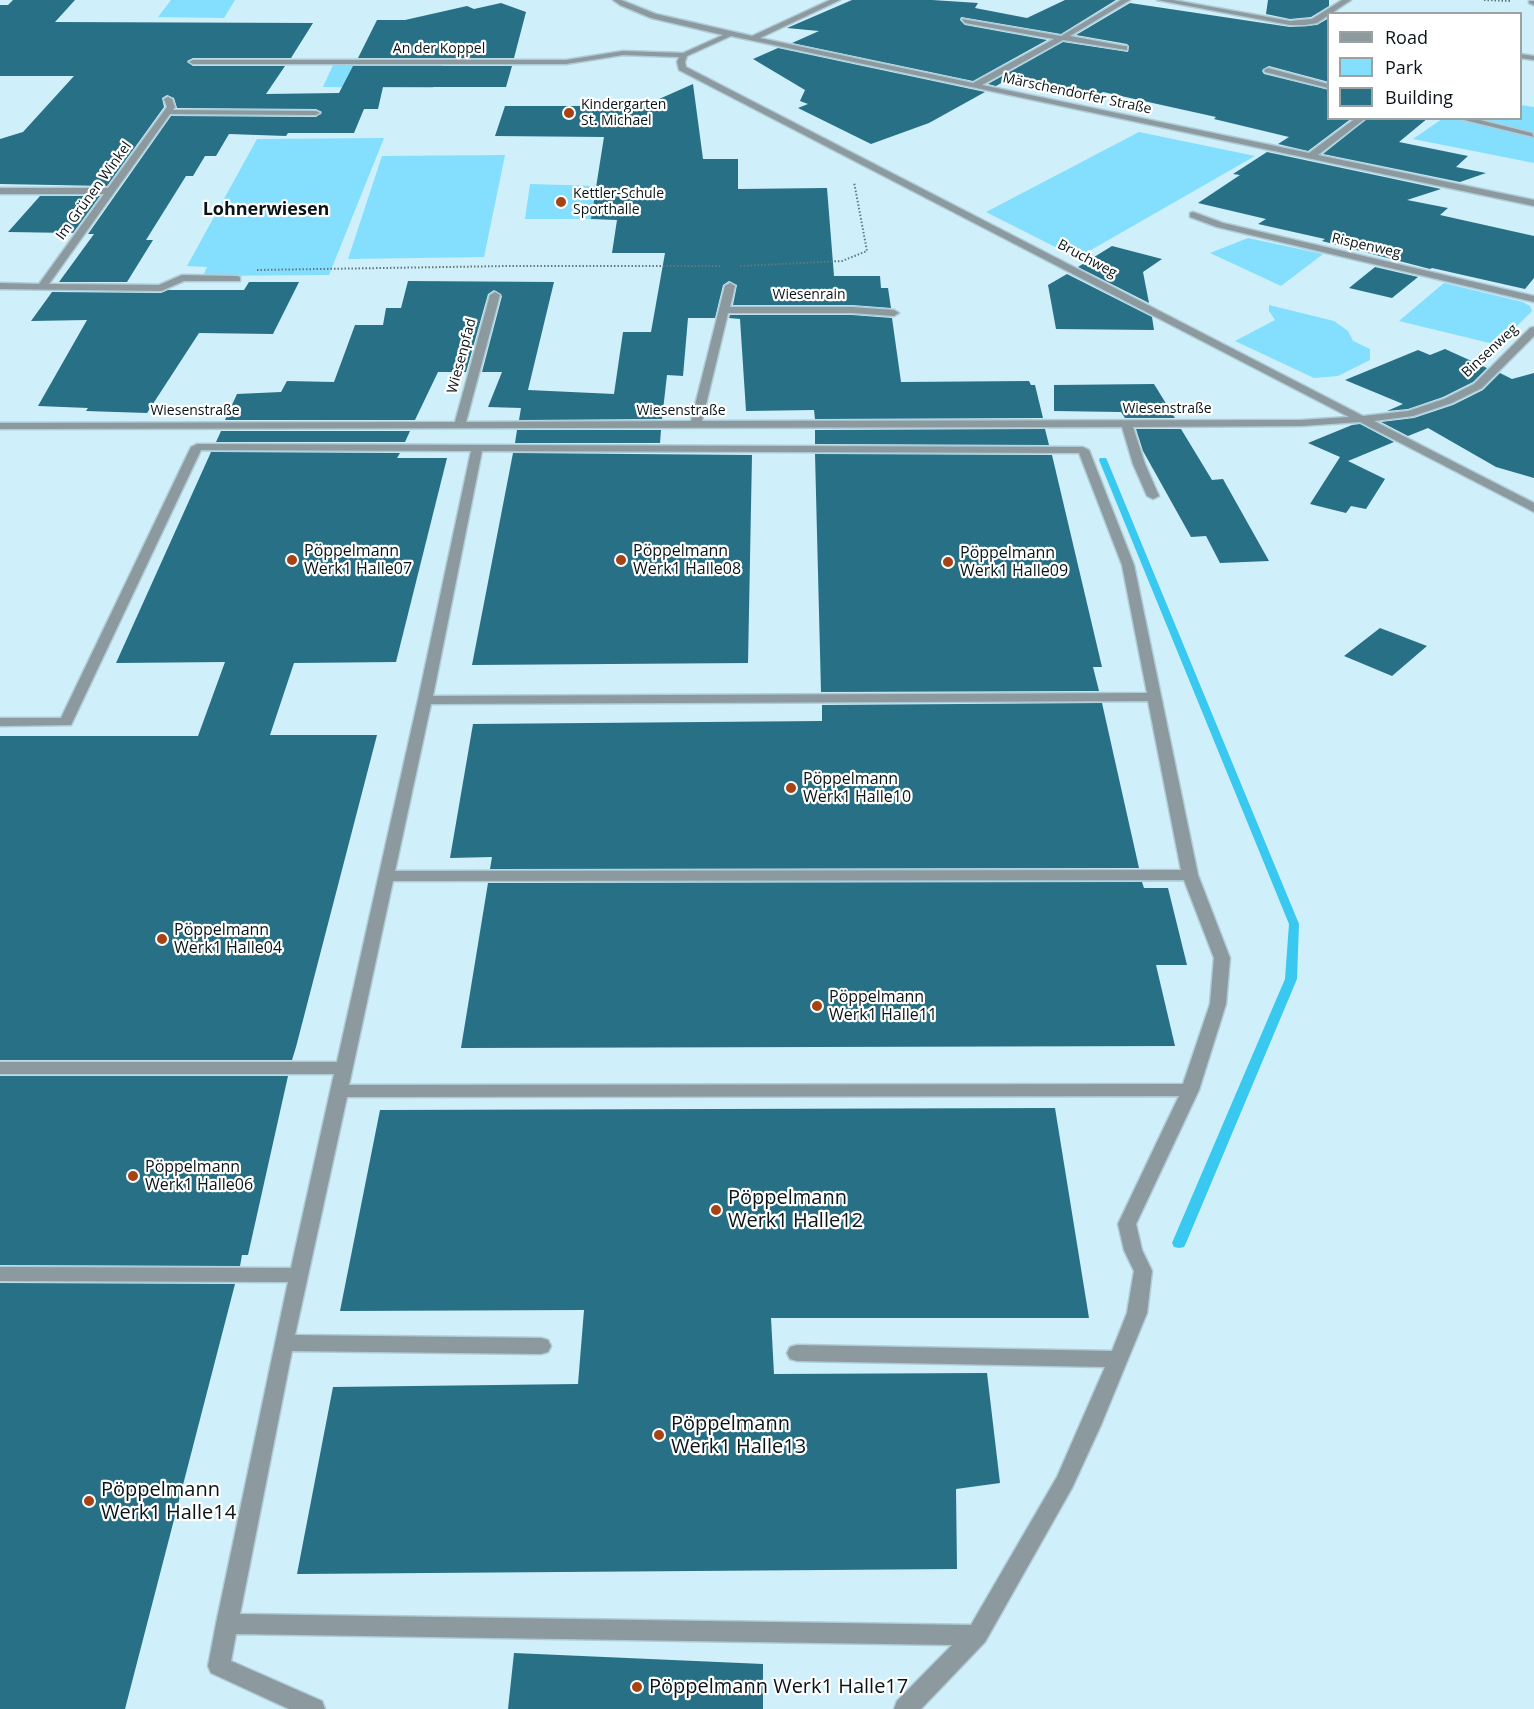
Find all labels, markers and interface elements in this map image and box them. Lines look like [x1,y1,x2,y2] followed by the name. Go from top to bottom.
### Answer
[1327,12,1522,120] legend
[1385,25,1428,49] text: Road
[393,41,485,57] street label: An der Koppel
[1385,55,1423,79] text: Park
[1001,70,1153,118] street label: Märschendorfer Straße
[1385,85,1453,109] text: Building
[581,97,666,130] place label: Kindergarten St. Michael
[562,106,576,120] marker: Kindergarten St. Michael
[53,139,135,243] street label: Im Grünen Winkel
[573,186,664,219] place label: Kettler-Schule Sporthalle
[554,195,568,209] marker: Kettler-Schule Sporthalle
[203,199,329,221] district label: Lohnerwiesen
[1330,230,1402,262] street label: Rispenweg
[1054,236,1120,282] street label: Bruchweg
[772,287,846,303] street label: Wiesenrain
[444,317,480,395] street label: Wiesenpfad
[1458,321,1522,381] street label: Binsenweg
[1122,401,1212,417] street label: Wiesenstraße
[150,403,240,419] street label: Wiesenstraße
[636,403,726,419] street label: Wiesenstraße
[304,541,412,579] place label: Pöppelmann Werk1 Halle07
[633,541,741,579] place label: Pöppelmann Werk1 Halle08
[960,543,1068,581] place label: Pöppelmann Werk1 Halle09
[285,553,299,567] marker: Pöppelmann Werk1 Halle07
[614,553,628,567] marker: Pöppelmann Werk1 Halle08
[941,555,955,569] marker: Pöppelmann Werk1 Halle09
[803,769,911,807] place label: Pöppelmann Werk1 Halle10
[784,781,798,795] marker: Pöppelmann Werk1 Halle10
[174,920,282,958] place label: Pöppelmann Werk1 Halle04
[155,932,169,946] marker: Pöppelmann Werk1 Halle04
[829,987,937,1025] place label: Pöppelmann Werk1 Halle11
[810,999,824,1013] marker: Pöppelmann Werk1 Halle11
[145,1157,253,1195] place label: Pöppelmann Werk1 Halle06
[126,1169,140,1183] marker: Pöppelmann Werk1 Halle06
[728,1186,863,1233] place label: Pöppelmann Werk1 Halle12
[709,1203,723,1217] marker: Pöppelmann Werk1 Halle12
[671,1412,806,1459] place label: Pöppelmann Werk1 Halle13
[652,1428,666,1442] marker: Pöppelmann Werk1 Halle13
[101,1478,236,1525] place label: Pöppelmann Werk1 Halle14
[82,1494,96,1508] marker: Pöppelmann Werk1 Halle14
[649,1675,908,1699] place label: Pöppelmann Werk1 Halle17
[630,1680,644,1694] marker: Pöppelmann Werk1 Halle17

